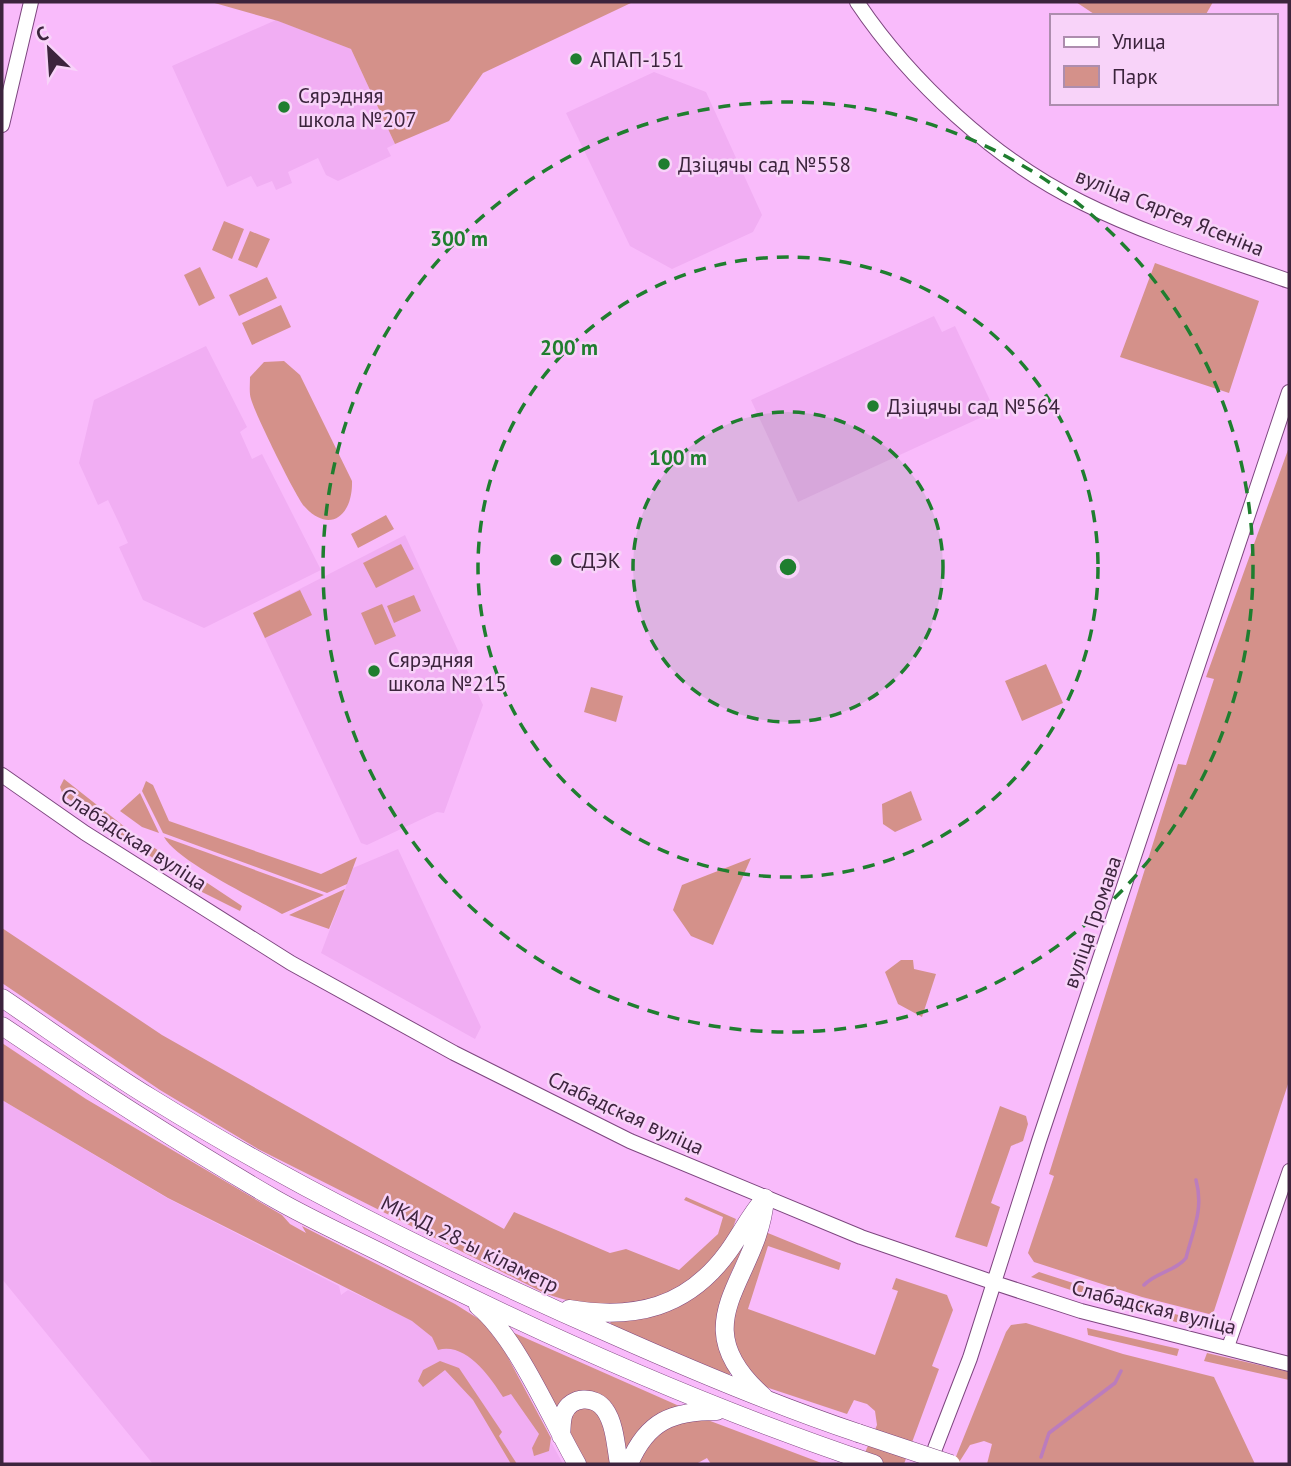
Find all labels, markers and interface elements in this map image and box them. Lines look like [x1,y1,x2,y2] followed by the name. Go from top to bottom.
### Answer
[14,14,84,84] north arrow
[1050,14,1277,105] legend
[32,20,52,47] text: С
[1112,28,1166,55] text: Улица
[590,46,684,73] place label: АПАП-151
[568,51,584,67] marker: АПАП-151
[1112,63,1158,90] text: Парк
[298,82,417,133] place label: Сярэдняя школа №207
[276,99,292,115] marker: Сярэдняя школа №207
[678,151,851,178] place label: Дзіцячы сад №558
[656,156,672,172] marker: Дзіцячы сад №558
[1072,162,1268,262] street label: вуліца Сяргея Ясеніна
[430,225,488,252] text: 300 m
[540,334,598,361] text: 200 m
[887,393,1060,420] place label: Дзіцячы сад №564
[865,398,881,414] marker: Дзіцячы сад №564
[649,444,707,471] text: 100 m
[570,547,621,574] place label: СДЭК
[548,552,564,568] marker: СДЭК
[776,555,800,579] centre of rings
[388,646,507,697] place label: Сярэдняя школа №215
[366,663,382,679] marker: Сярэдняя школа №215
[56,782,212,896] street label: Слабадская вуліца
[1057,852,1127,992] street label: вуліца Громава
[544,1065,708,1161] street label: Слабадская вуліца
[377,1189,563,1299] street label: МКАД, 28-ы кіламетр
[1069,1273,1239,1341] street label: Слабадская вуліца

